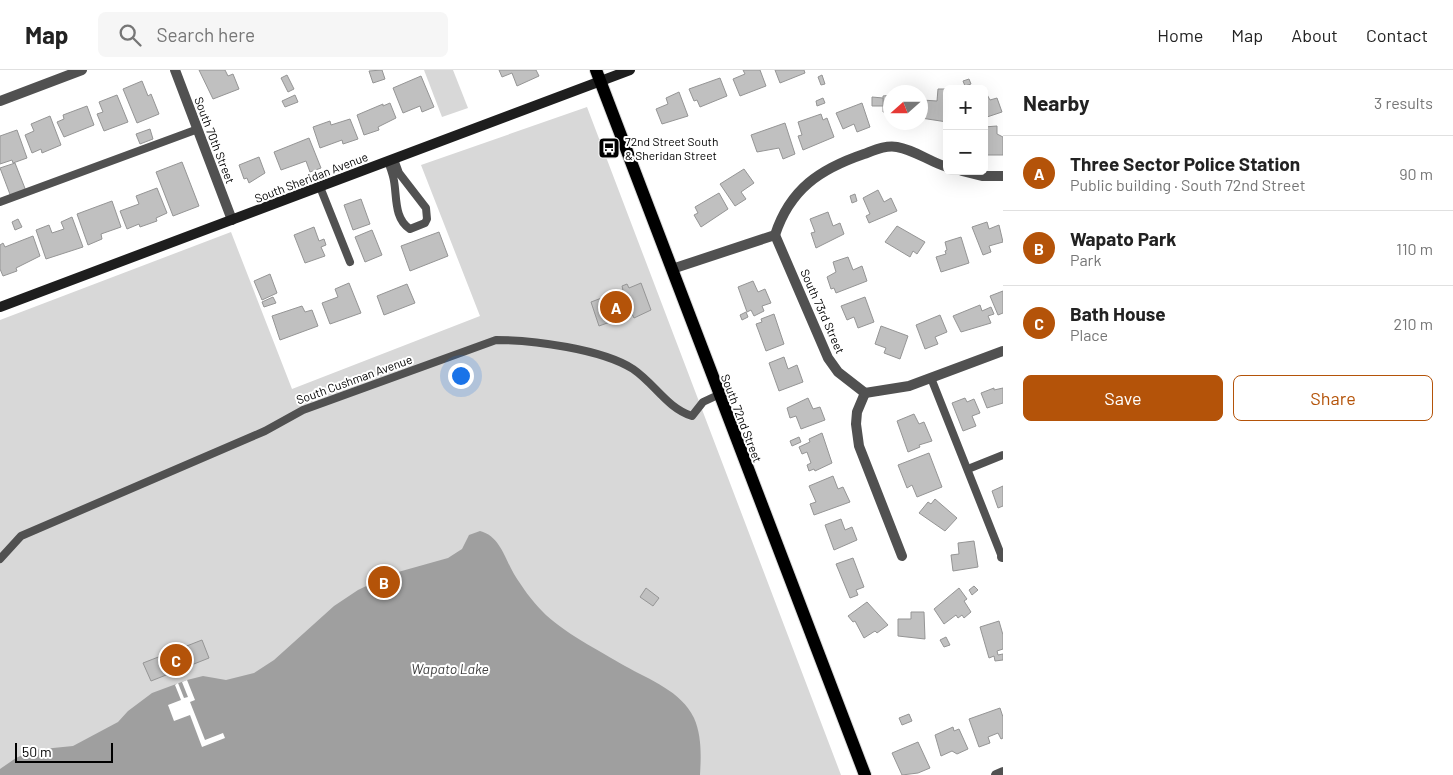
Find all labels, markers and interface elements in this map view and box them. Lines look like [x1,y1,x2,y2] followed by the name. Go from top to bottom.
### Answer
[98,12,448,57] search box
[25,20,68,49] text: Map
[116,21,144,49] icon: search
[156,23,255,46] text: Search here
[1157,24,1203,46] text: Home
[1231,24,1263,46] text: Map
[1291,24,1338,46] text: About
[1366,24,1428,46] text: Contact
[883,85,928,130] north arrow
[943,85,988,175] map controls
[943,85,988,130] button: +
[1023,90,1089,115] text: Nearby
[1374,93,1433,112] text: 3 results
[192,95,238,185] street label: South 70th Street
[943,130,988,175] button: −
[625,134,718,162] place label: 72nd Street South & Sheridan Street
[597,136,621,160] bus stop icon: 72nd Street South & Sheridan Street
[252,149,370,205] street label: South Sheridan Avenue
[1070,152,1300,175] text: Three Sector Police Station
[1034,164,1044,183] text: A
[1399,164,1433,183] text: 90 m
[1070,175,1305,194] text: Public building · South 72nd Street
[1070,227,1176,250] text: Wapato Park
[1034,239,1044,258] text: B
[1396,239,1433,258] text: 110 m
[1070,250,1101,269] text: Park
[798,267,848,355] street label: South 73rd Street
[600,288,632,326] pin: A
[1070,302,1166,325] text: Bath House
[1034,314,1044,333] text: C
[1394,314,1433,333] text: 210 m
[1070,325,1108,344] text: Place
[294,352,414,406] street label: South Cushman Avenue
[448,363,474,389] your location
[719,372,765,464] street label: South 72nd Street
[1023,375,1223,421] button: Save
[1233,375,1433,421] button: Share
[368,563,400,601] pin: B
[160,641,192,679] pin: C
[411,660,489,677] water label: Wapato Lake
[15,740,112,763] scale bar
[22,743,51,760] text: 50 m

